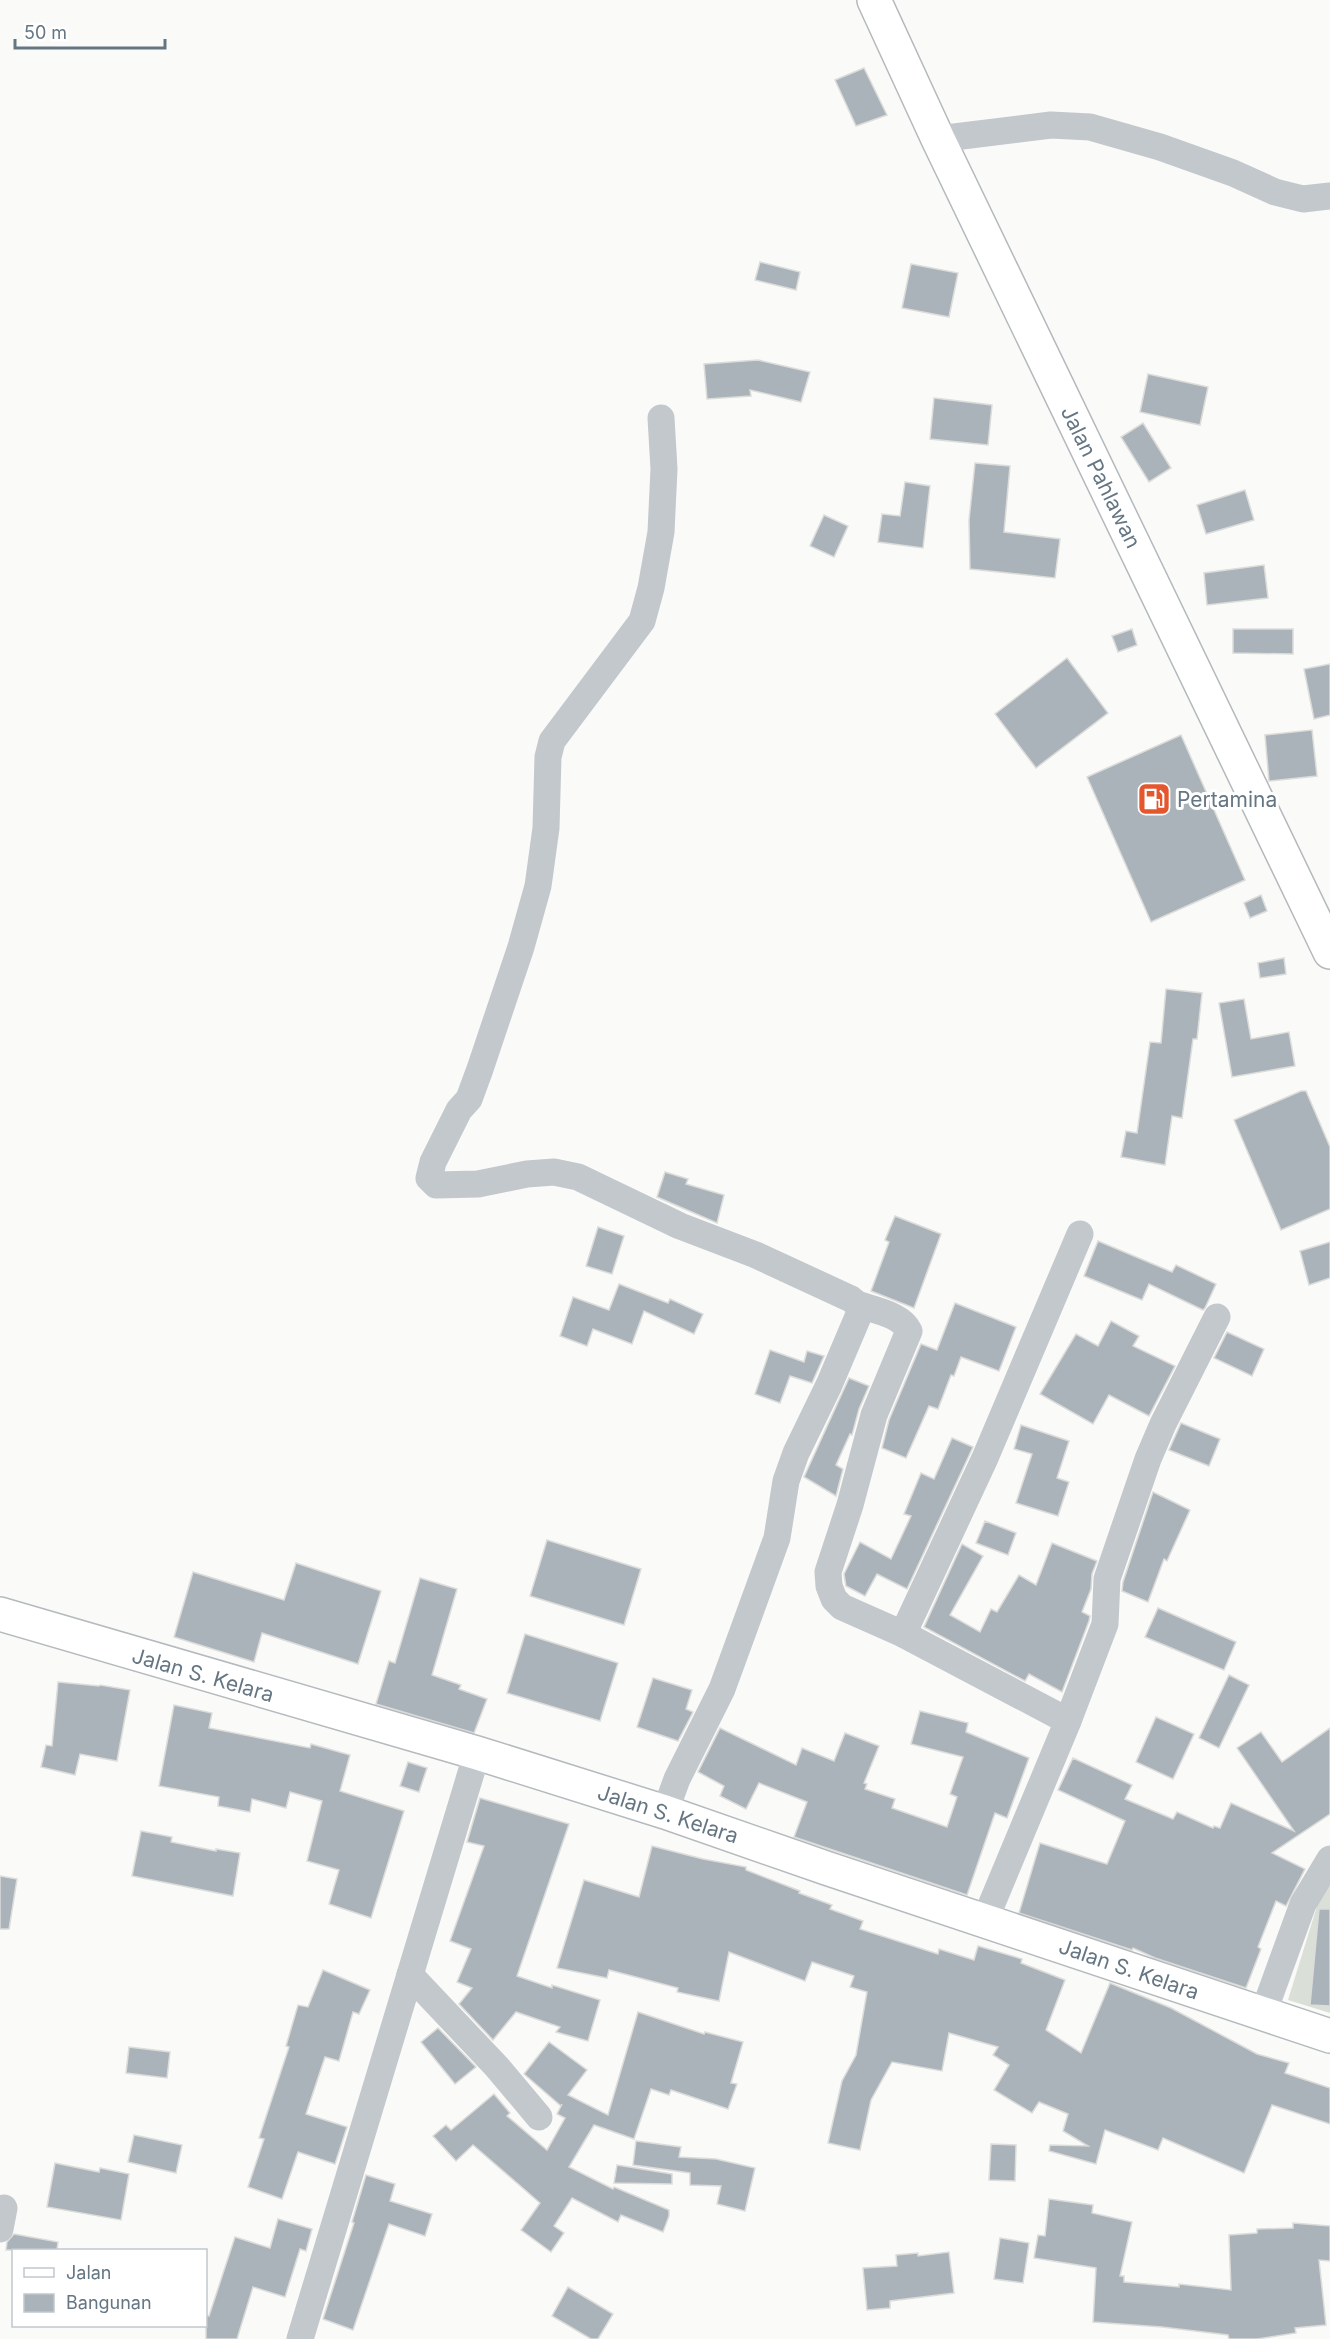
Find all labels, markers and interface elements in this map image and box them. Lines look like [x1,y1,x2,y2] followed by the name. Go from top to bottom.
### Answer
[15,12,165,50] scale bar
[24,22,67,43] text: 50 m
[1056,402,1146,552] street label: Jalan Pahlawan
[1136,781,1172,817] fuel station icon: Pertamina
[1177,787,1277,812] place label: Pertamina
[129,1643,277,1707] street label: Jalan S. Kelara
[594,1779,742,1849] street label: Jalan S. Kelara
[1056,1933,1202,2005] street label: Jalan S. Kelara
[12,2249,207,2327] legend
[66,2262,111,2283] text: Jalan
[66,2292,152,2313] text: Bangunan

